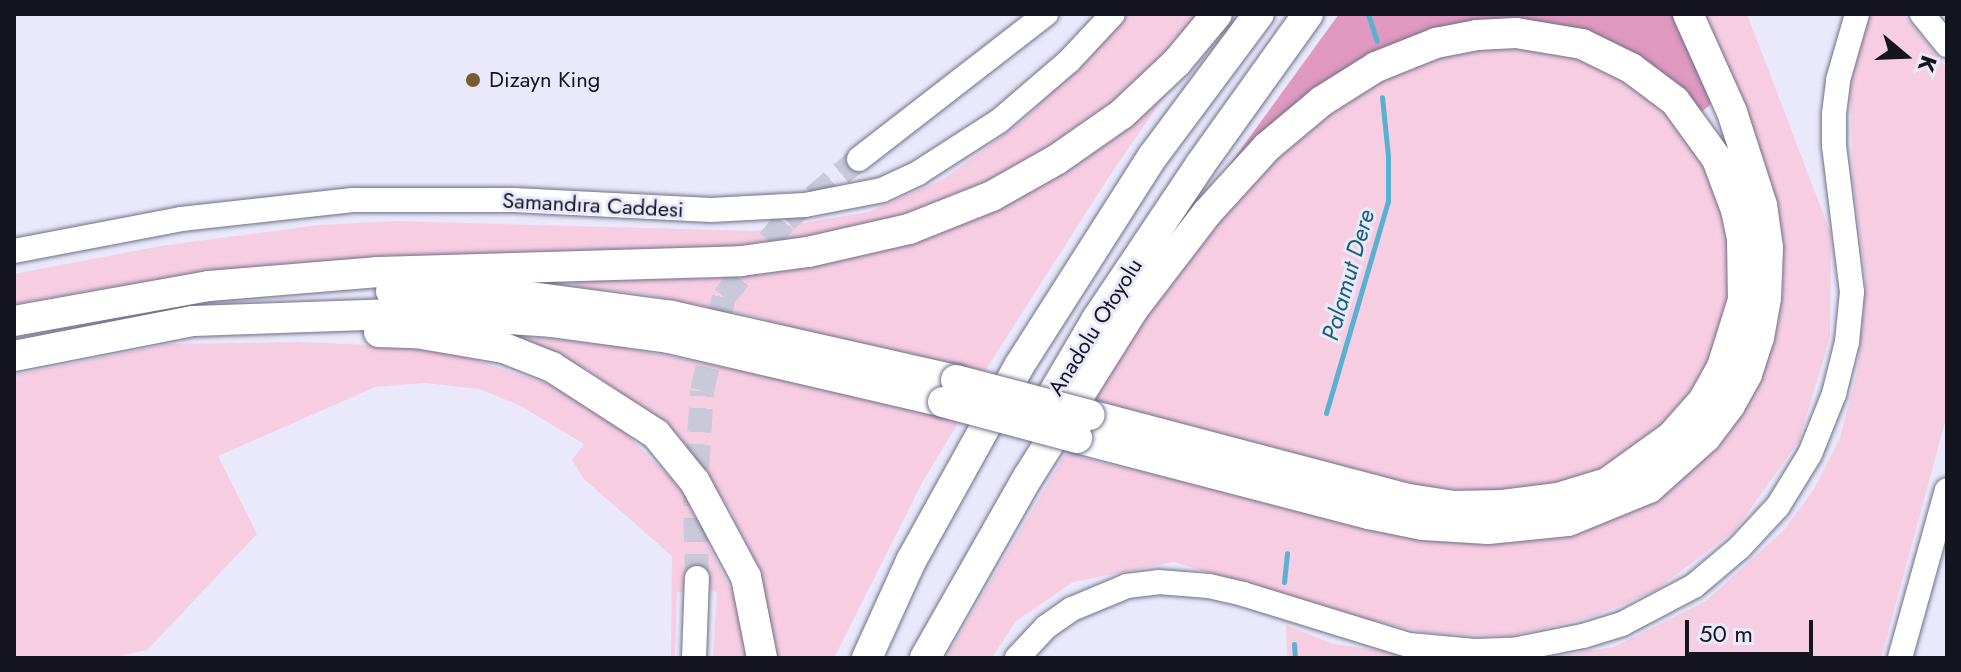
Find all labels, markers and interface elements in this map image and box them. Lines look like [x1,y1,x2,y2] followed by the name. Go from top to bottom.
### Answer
[1865,16,1945,96] north arrow
[1910,51,1945,76] text: K
[489,67,600,93] place label: Dizayn King
[464,71,482,89] marker: Dizayn King
[502,187,684,223] street label: Samandıra Caddesi
[1316,206,1380,344] water label: Palamut Dere
[1042,254,1148,400] street label: Anadolu Otoyolu
[1689,604,1817,654] scale bar
[1699,616,1753,651] text: 50 m

